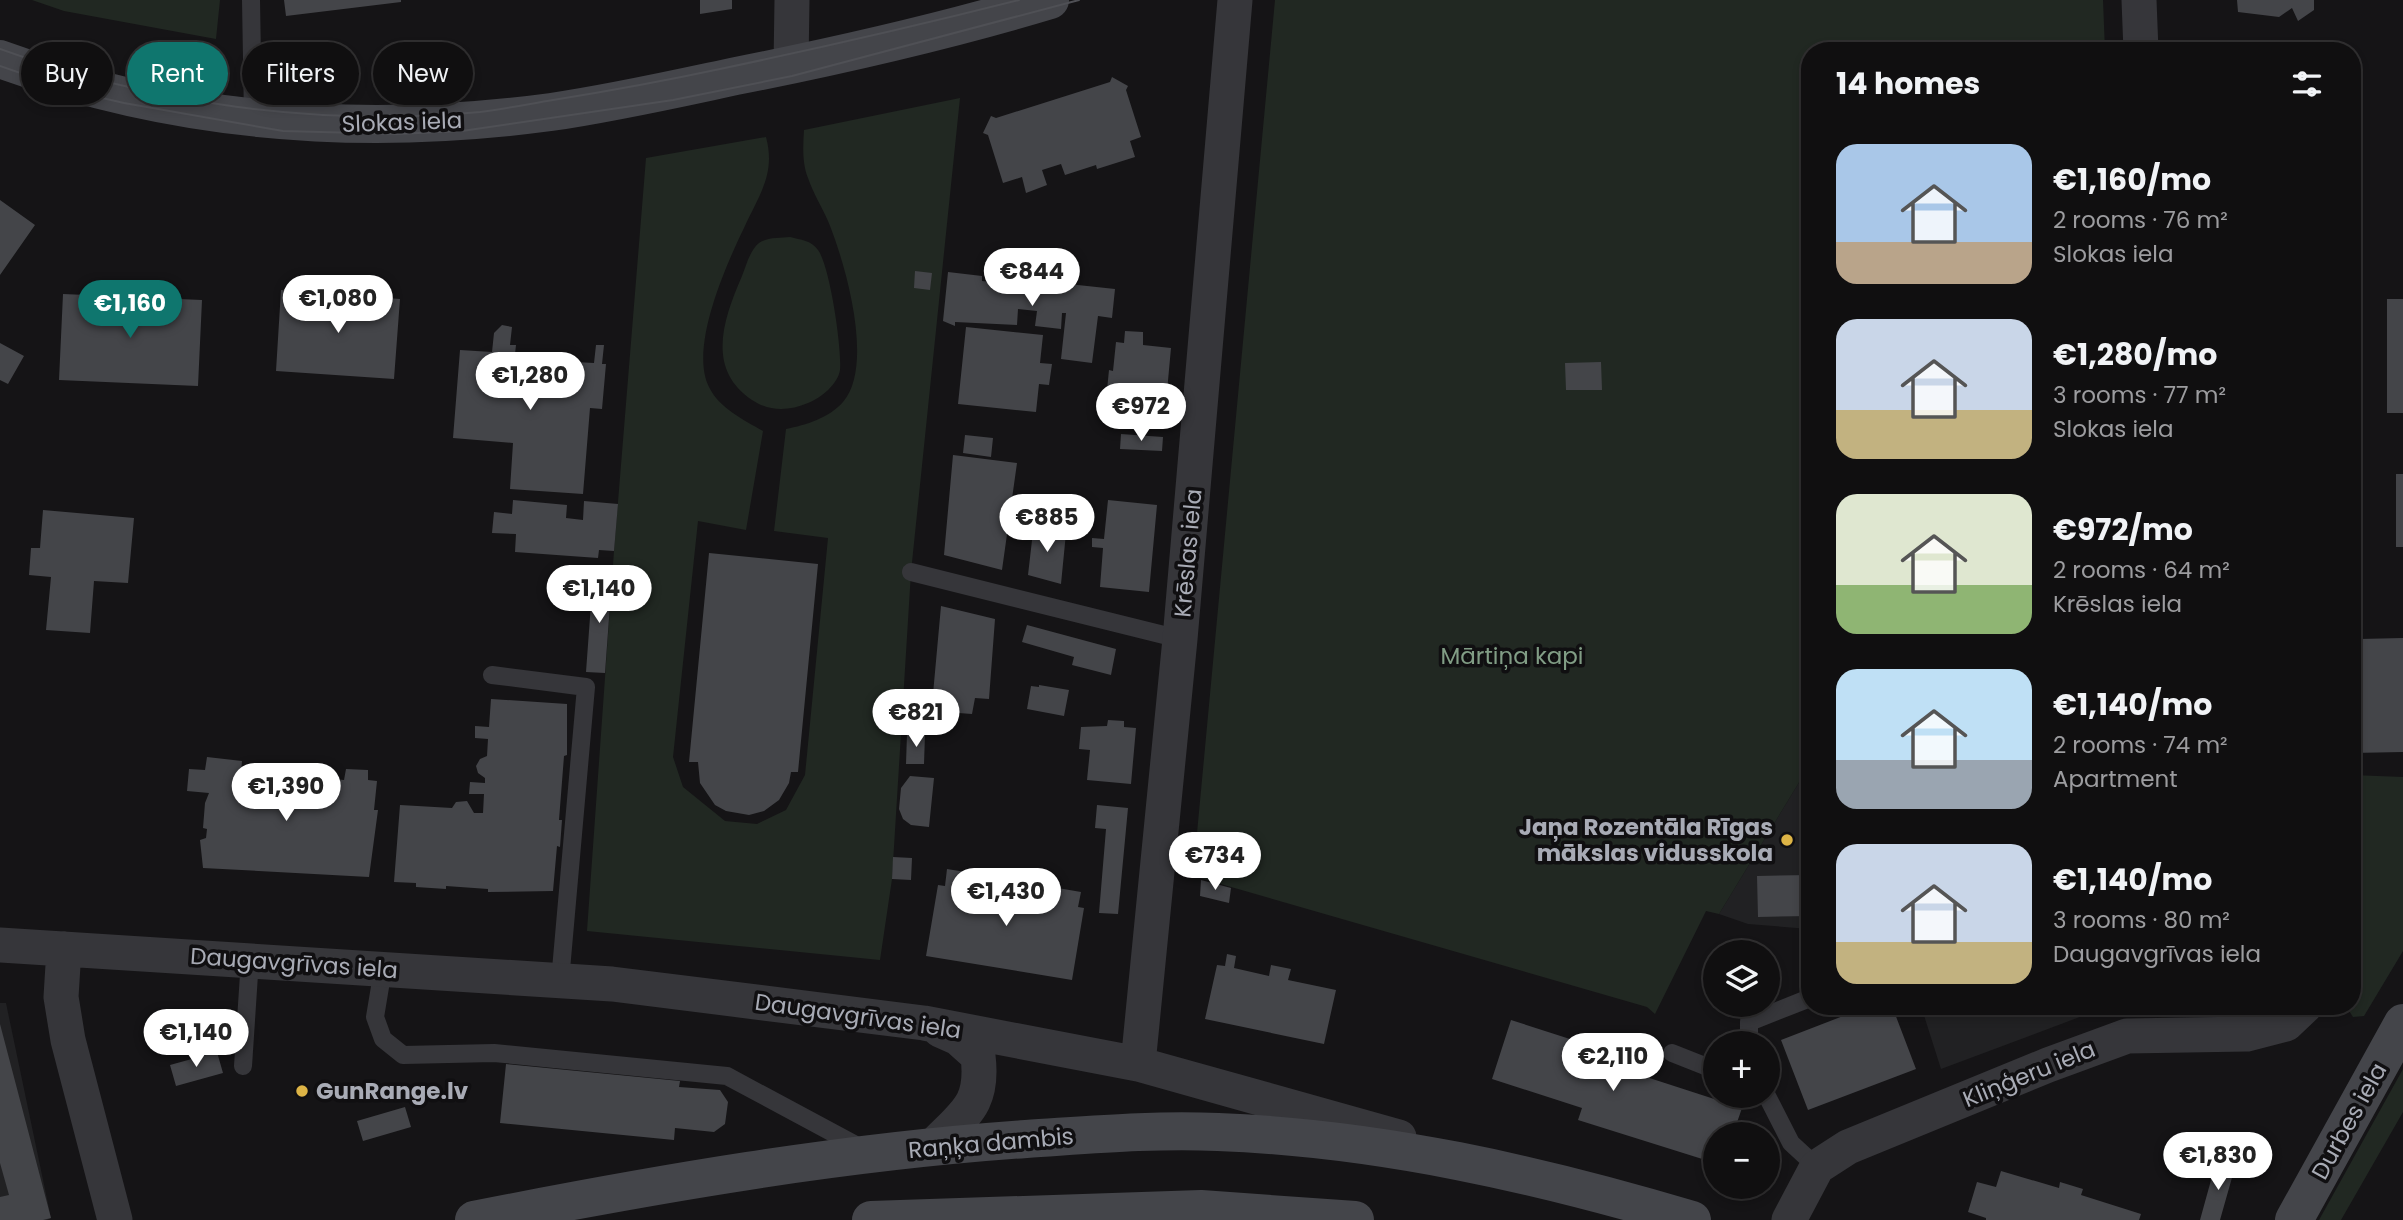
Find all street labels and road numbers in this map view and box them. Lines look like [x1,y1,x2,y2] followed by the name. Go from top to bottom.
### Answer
[341,104,463,140] street label: Slokas iela
[1166,487,1210,619] street label: Krēslas iela
[189,940,399,986] street label: Daugavgrīvas iela
[753,986,963,1046] street label: Daugavgrīvas iela
[1958,1033,2100,1115] street label: Kliņģeru iela
[2304,1057,2394,1185] street label: Durbes iela
[907,1120,1075,1166] street label: Raņķa dambis

